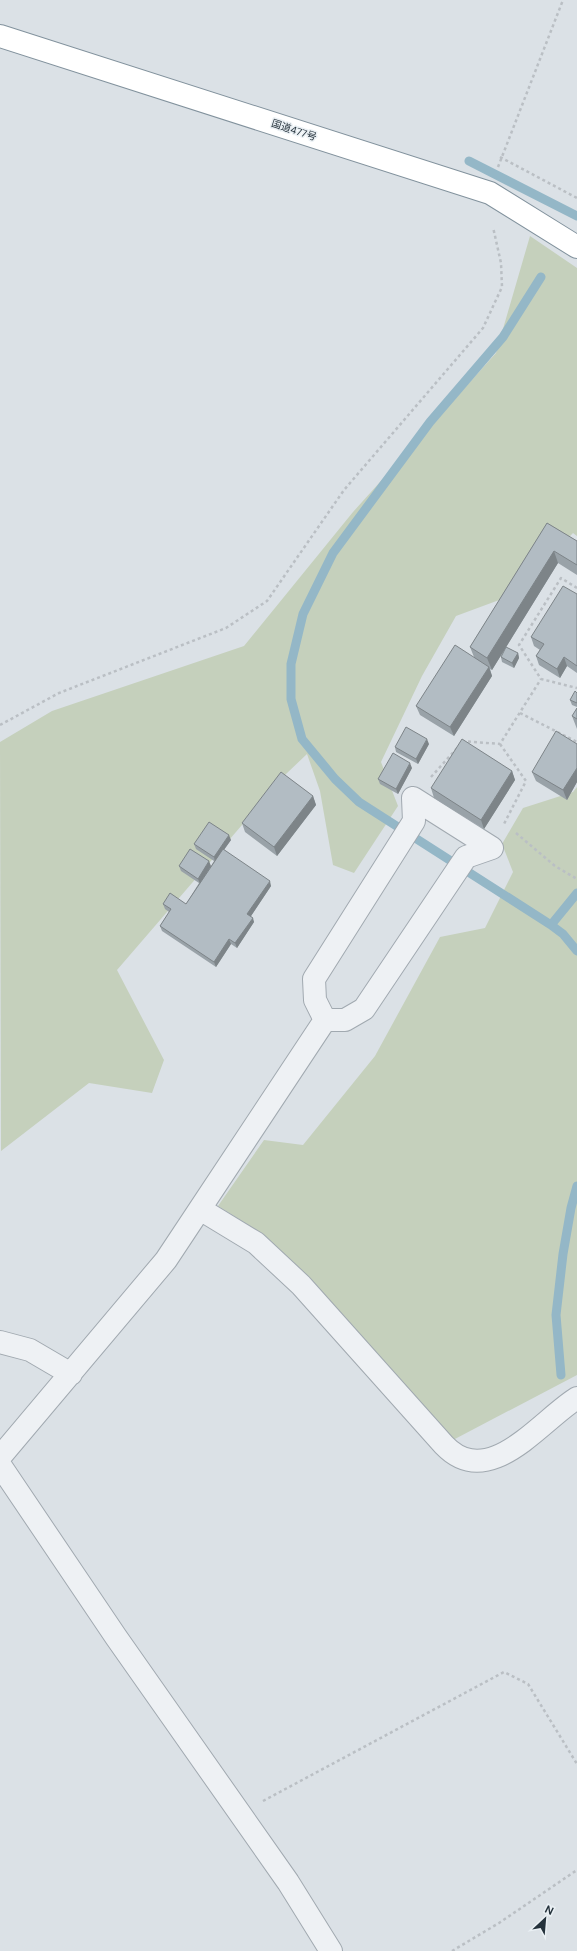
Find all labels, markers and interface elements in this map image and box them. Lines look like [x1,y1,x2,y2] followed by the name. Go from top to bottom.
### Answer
[270,117,318,143] street label: 国道477号
[525,1899,565,1939] north arrow
[543,1902,556,1918] text: N

